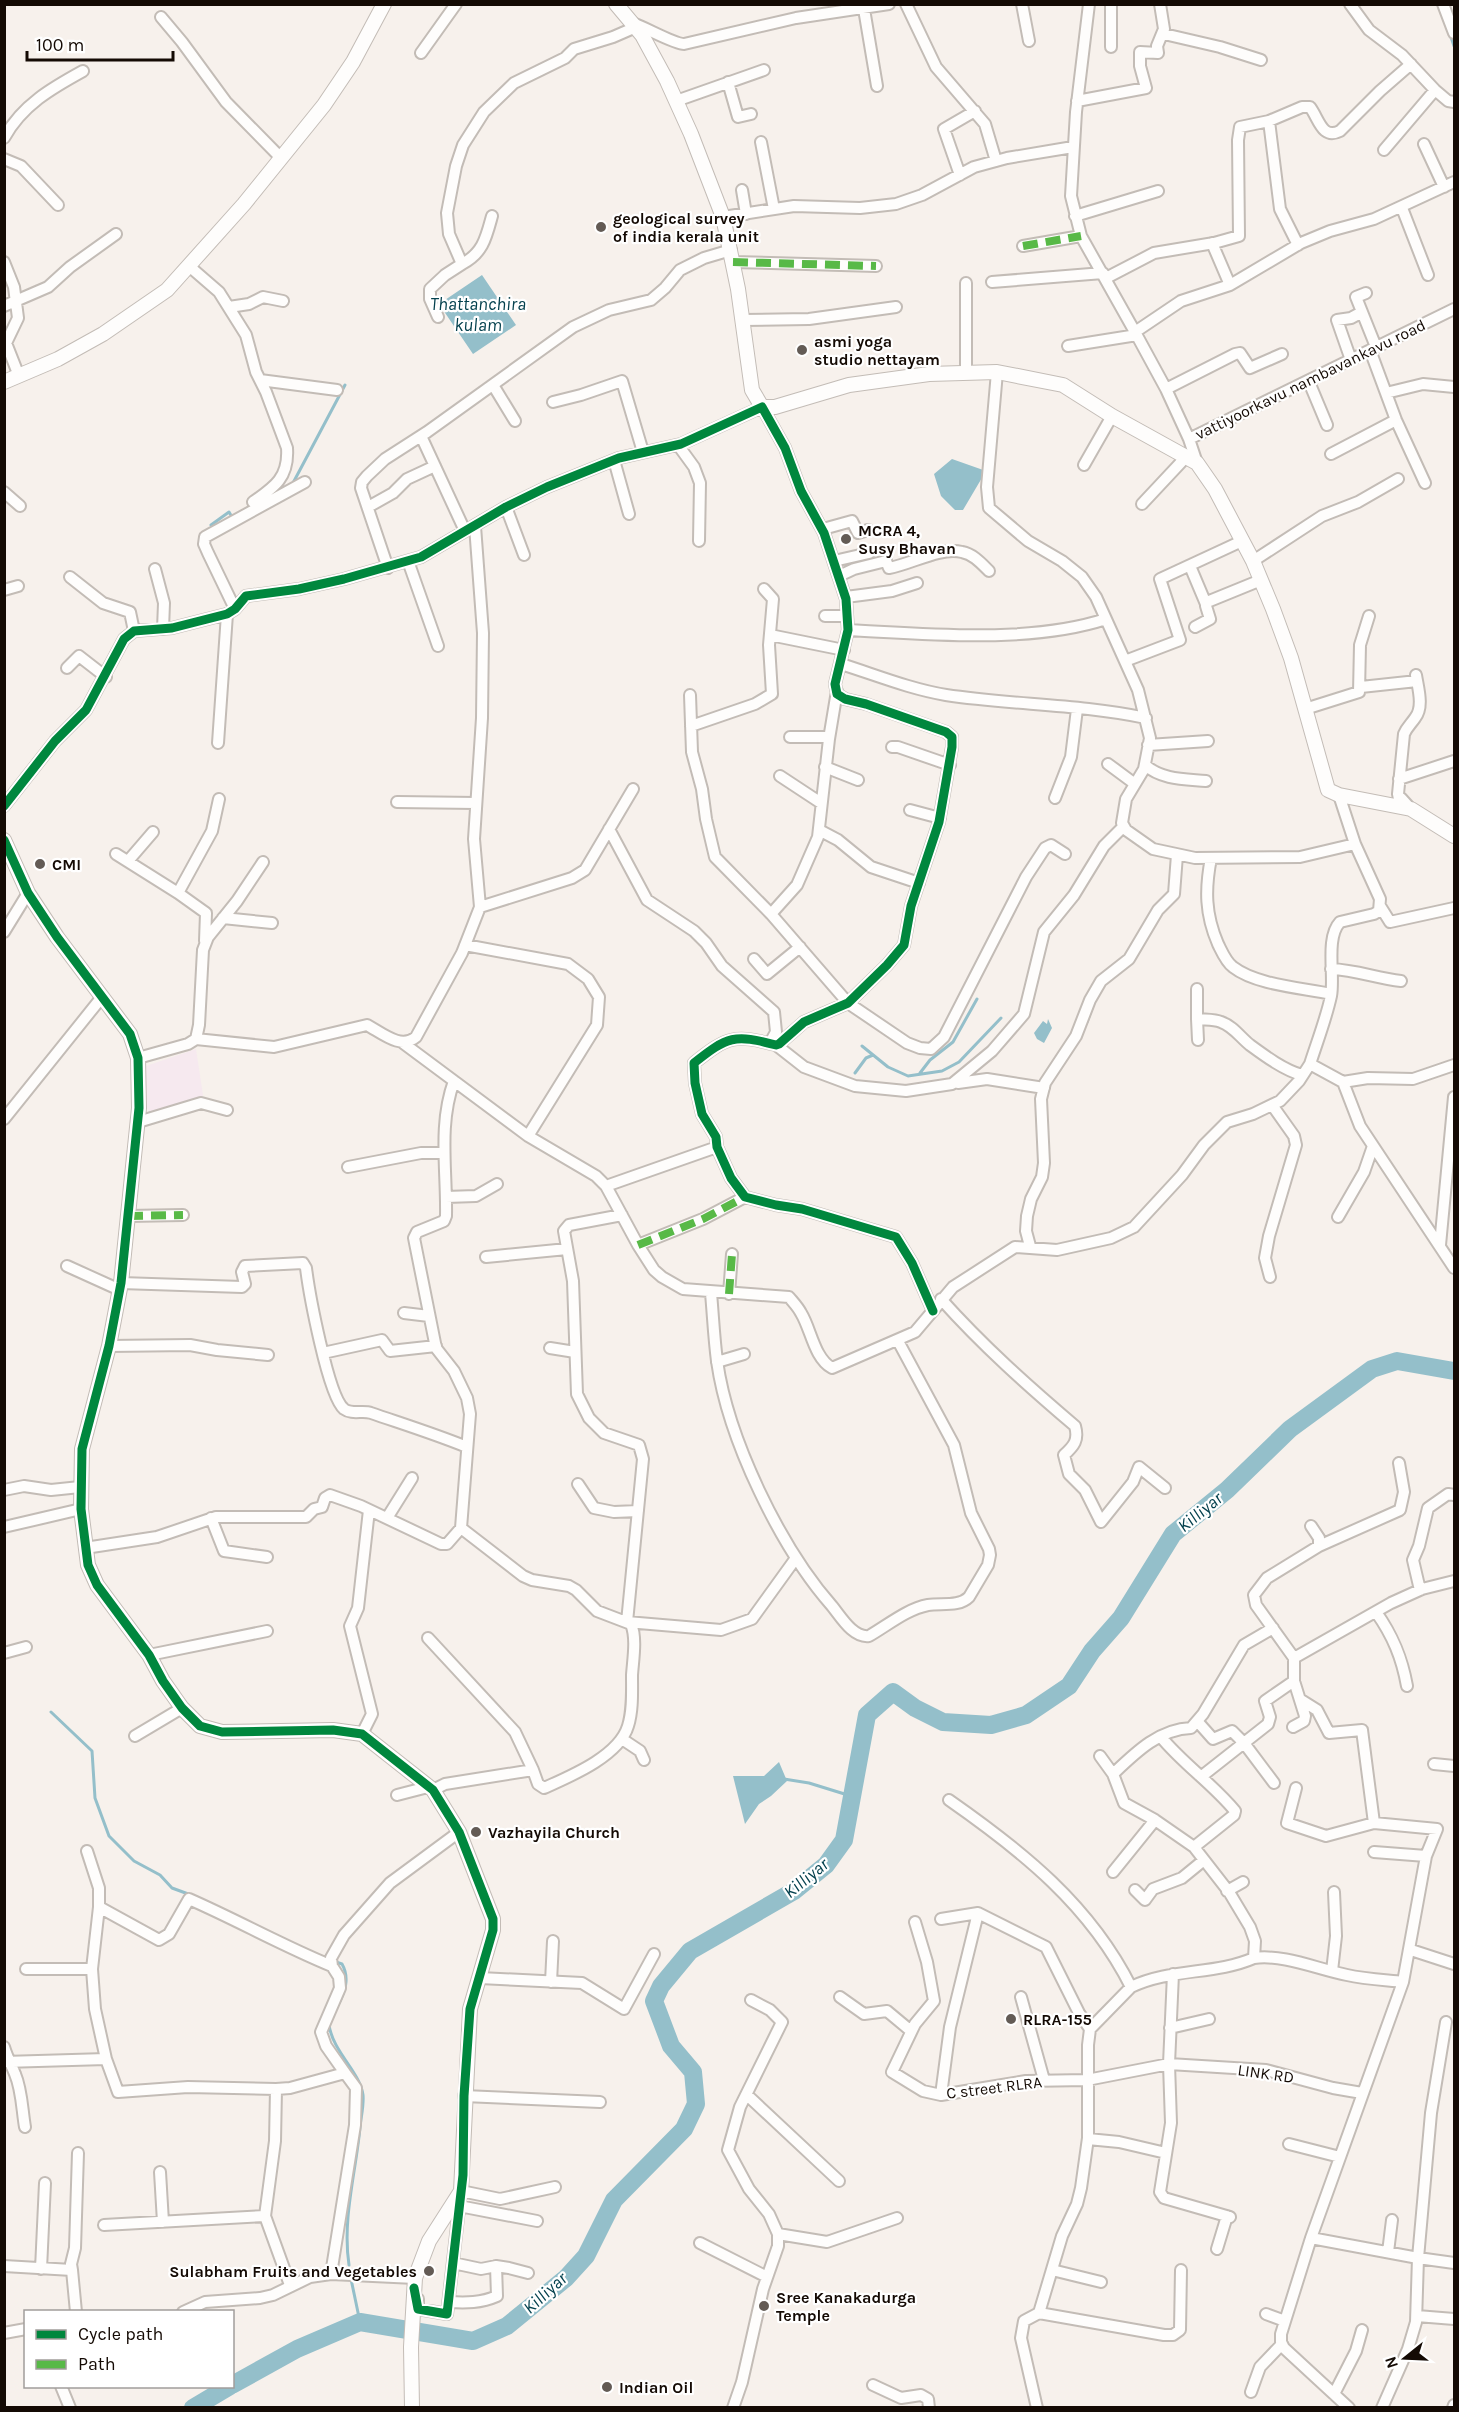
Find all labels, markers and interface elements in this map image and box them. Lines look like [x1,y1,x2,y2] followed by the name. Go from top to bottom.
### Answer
[27,24,172,62] scale bar
[36,34,84,56] text: 100 m
[613,209,759,246] place label: geological survey of india kerala unit
[594,220,608,234] marker: geological survey of india kerala unit
[430,293,526,336] water label: Thattanchira kulam
[1192,315,1429,444] street label: vattiyoorkavu nambavankavu road
[814,332,940,369] place label: asmi yoga studio nettayam
[795,343,809,357] marker: asmi yoga studio nettayam
[858,521,956,558] place label: MCRA 4, Susy Bhavan
[839,532,853,546] marker: MCRA 4, Susy Bhavan
[52,855,81,874] place label: CMI
[33,857,47,871] marker: CMI
[1173,1487,1228,1537] water label: Killiyar
[488,1823,620,1842] place label: Vazhayila Church
[469,1825,483,1839] marker: Vazhayila Church
[779,1853,834,1903] water label: Killiyar
[1023,2010,1092,2029] place label: RLRA-155
[1004,2012,1018,2026] marker: RLRA-155
[1236,2060,1295,2087] street label: LINK RD
[945,2072,1043,2103] street label: C street RLRA
[169,2262,417,2281] place label: Sulabham Fruits and Vegetables
[422,2264,436,2278] marker: Sulabham Fruits and Vegetables
[518,2267,572,2318] water label: Killiyar
[776,2288,916,2325] place label: Sree Kanakadurga Temple
[757,2299,771,2313] marker: Sree Kanakadurga Temple
[24,2310,234,2388] legend
[78,2323,163,2345] text: Cycle path
[1375,2328,1435,2388] north arrow
[78,2353,116,2375] text: Path
[1380,2354,1402,2371] text: N
[619,2378,693,2397] place label: Indian Oil
[600,2380,614,2394] marker: Indian Oil

